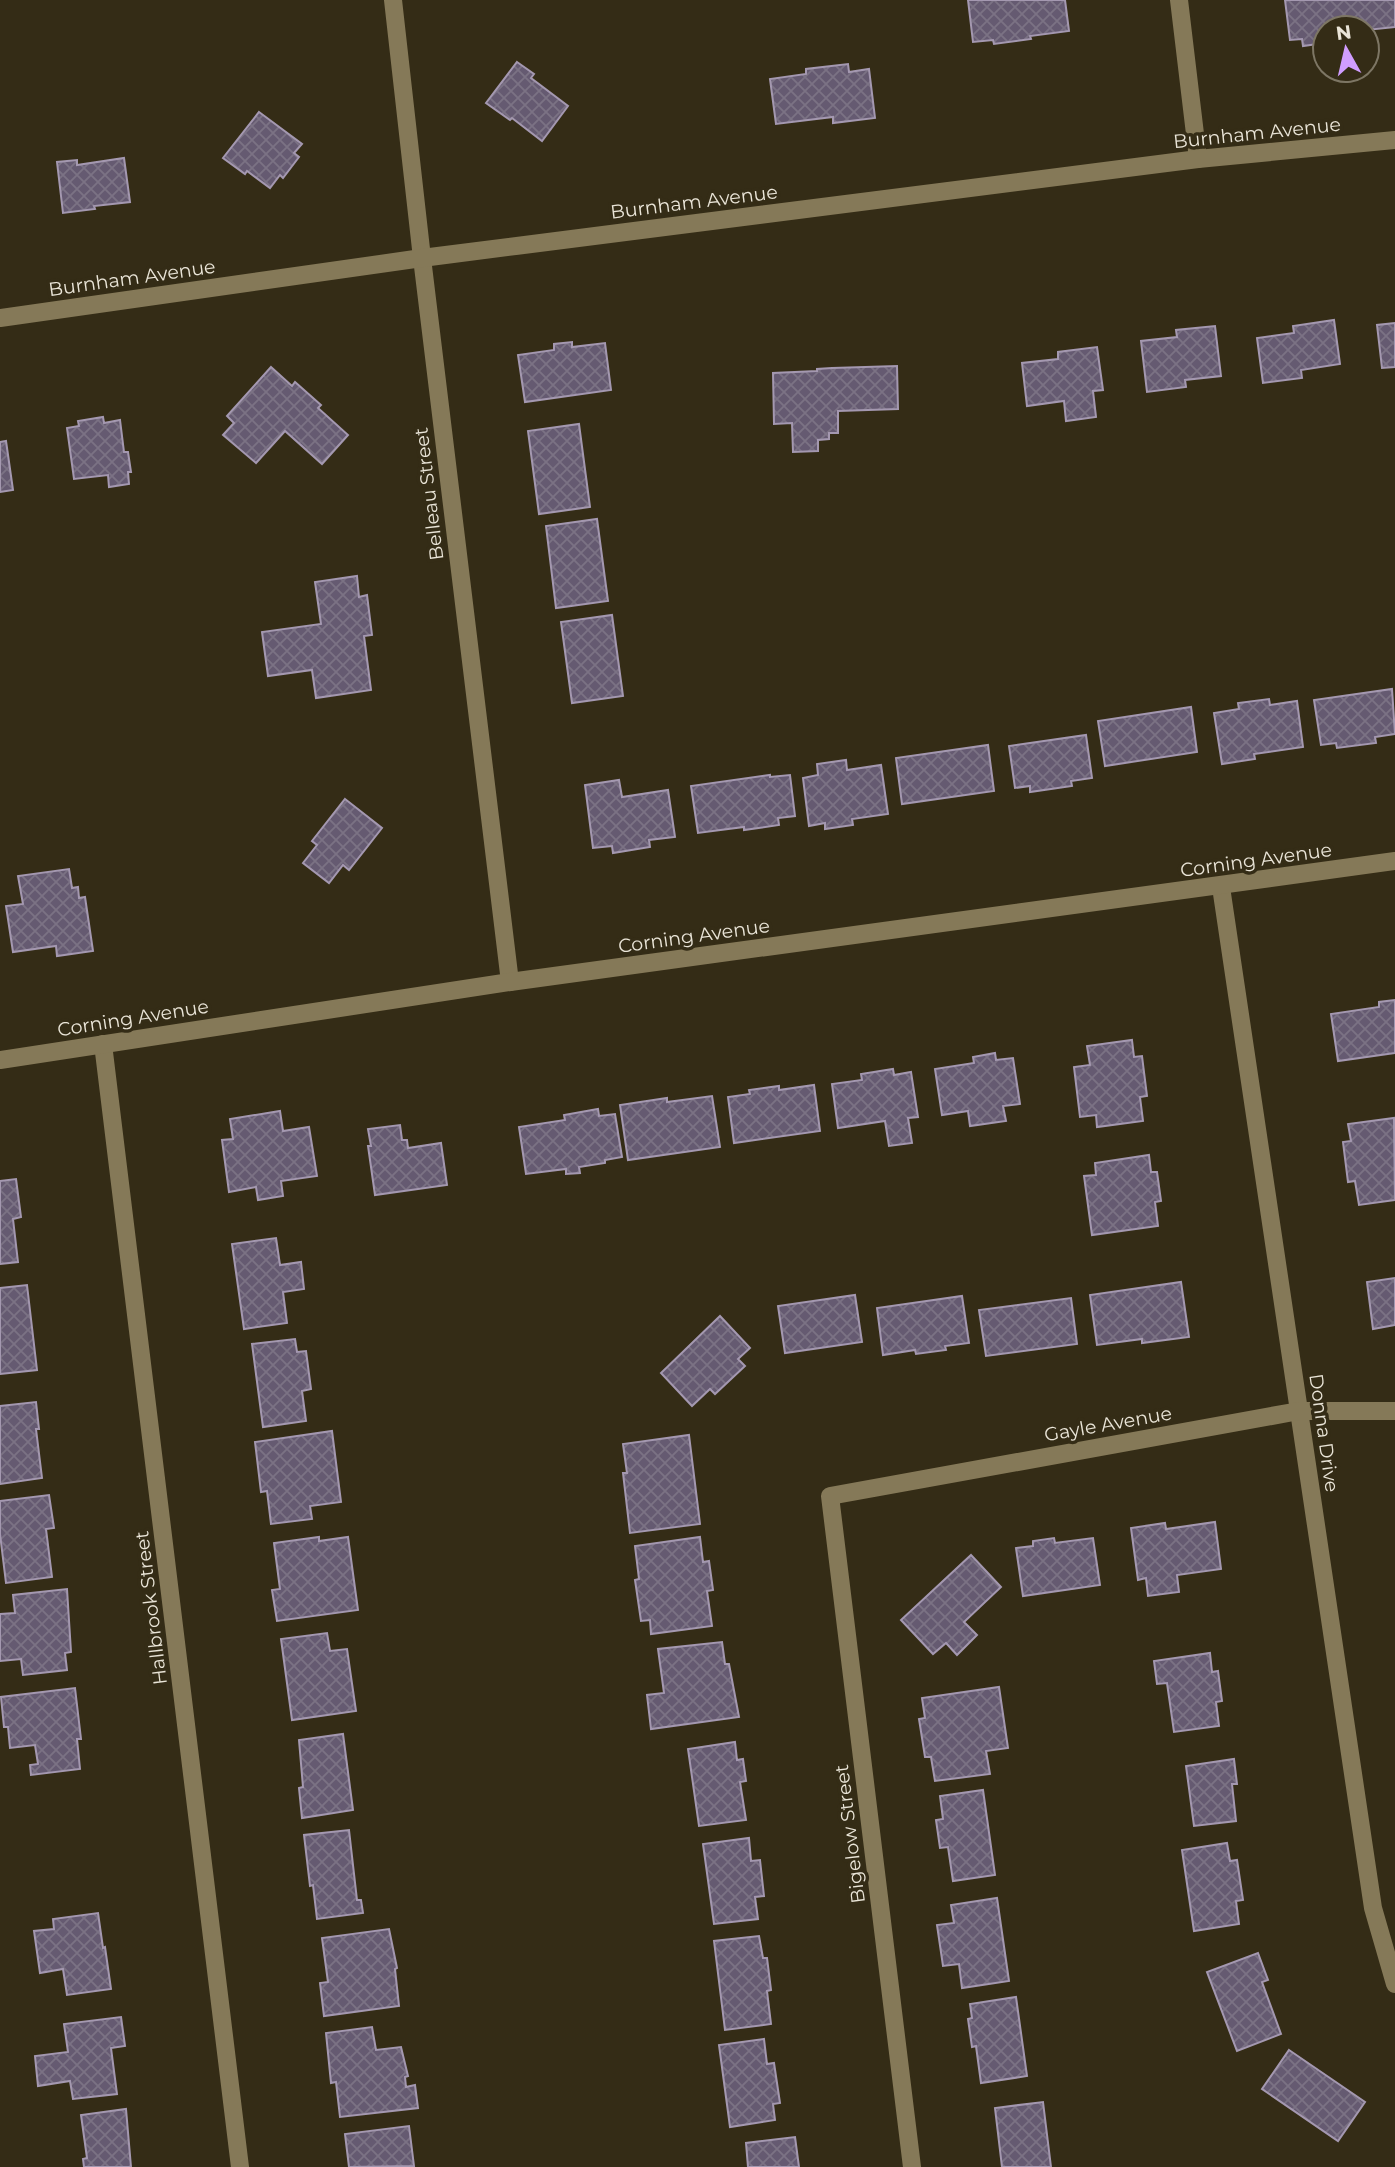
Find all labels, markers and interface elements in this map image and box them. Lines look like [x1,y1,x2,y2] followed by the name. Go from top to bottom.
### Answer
[1311,14,1381,84] north arrow
[1334,20,1353,45] text: N
[1172,113,1342,153] street label: Burnham Avenue
[609,180,779,224] street label: Burnham Avenue
[47,255,217,301] street label: Burnham Avenue
[409,426,449,562] street label: Belleau Street
[1179,838,1333,882] street label: Corning Avenue
[617,914,771,958] street label: Corning Avenue
[56,995,210,1041] street label: Corning Avenue
[1304,1372,1344,1494] street label: Donna Drive
[1042,1401,1174,1447] street label: Gayle Avenue
[130,1530,172,1686] street label: Hallbrook Street
[830,1763,870,1905] street label: Bigelow Street

